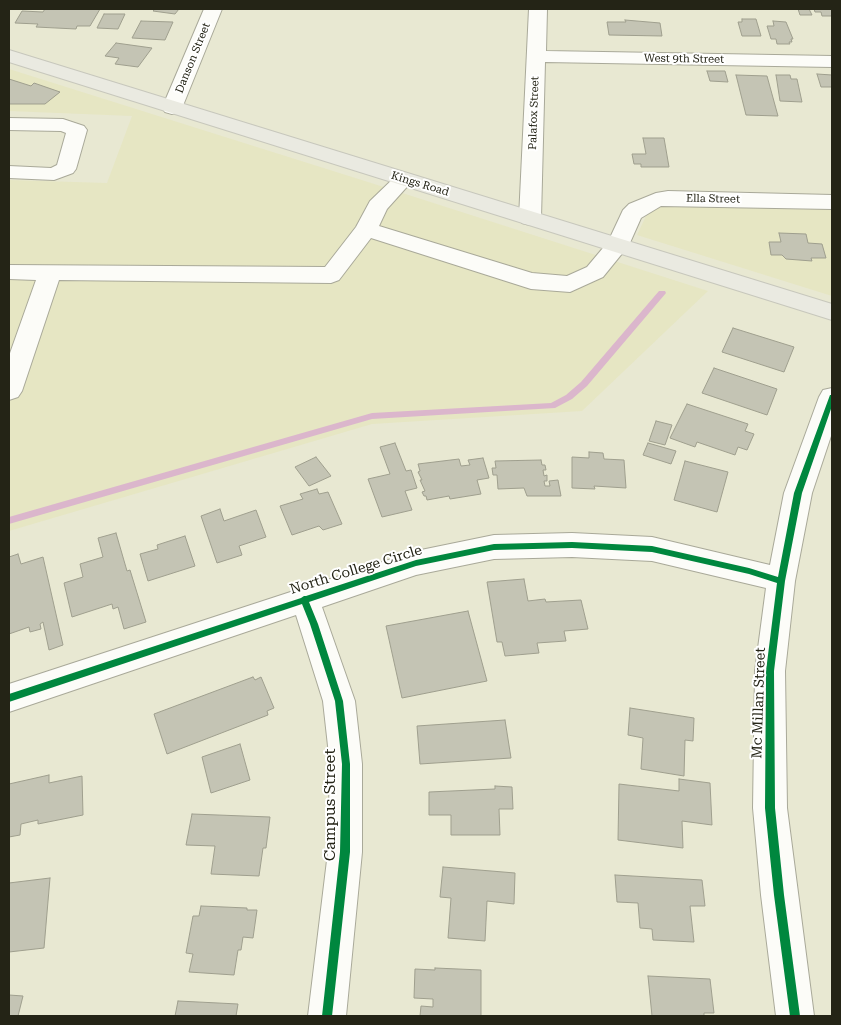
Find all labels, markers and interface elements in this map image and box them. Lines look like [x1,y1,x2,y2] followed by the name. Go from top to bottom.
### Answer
[173,21,213,95] street label: Danson Street
[644,52,724,66] street label: West 9th Street
[526,76,542,150] street label: Palafox Street
[389,169,451,199] street label: Kings Road
[686,192,740,206] street label: Ella Street
[288,542,424,598] street label: North College Circle
[749,647,769,759] street label: Mc Millan Street
[320,749,340,861] street label: Campus Street

